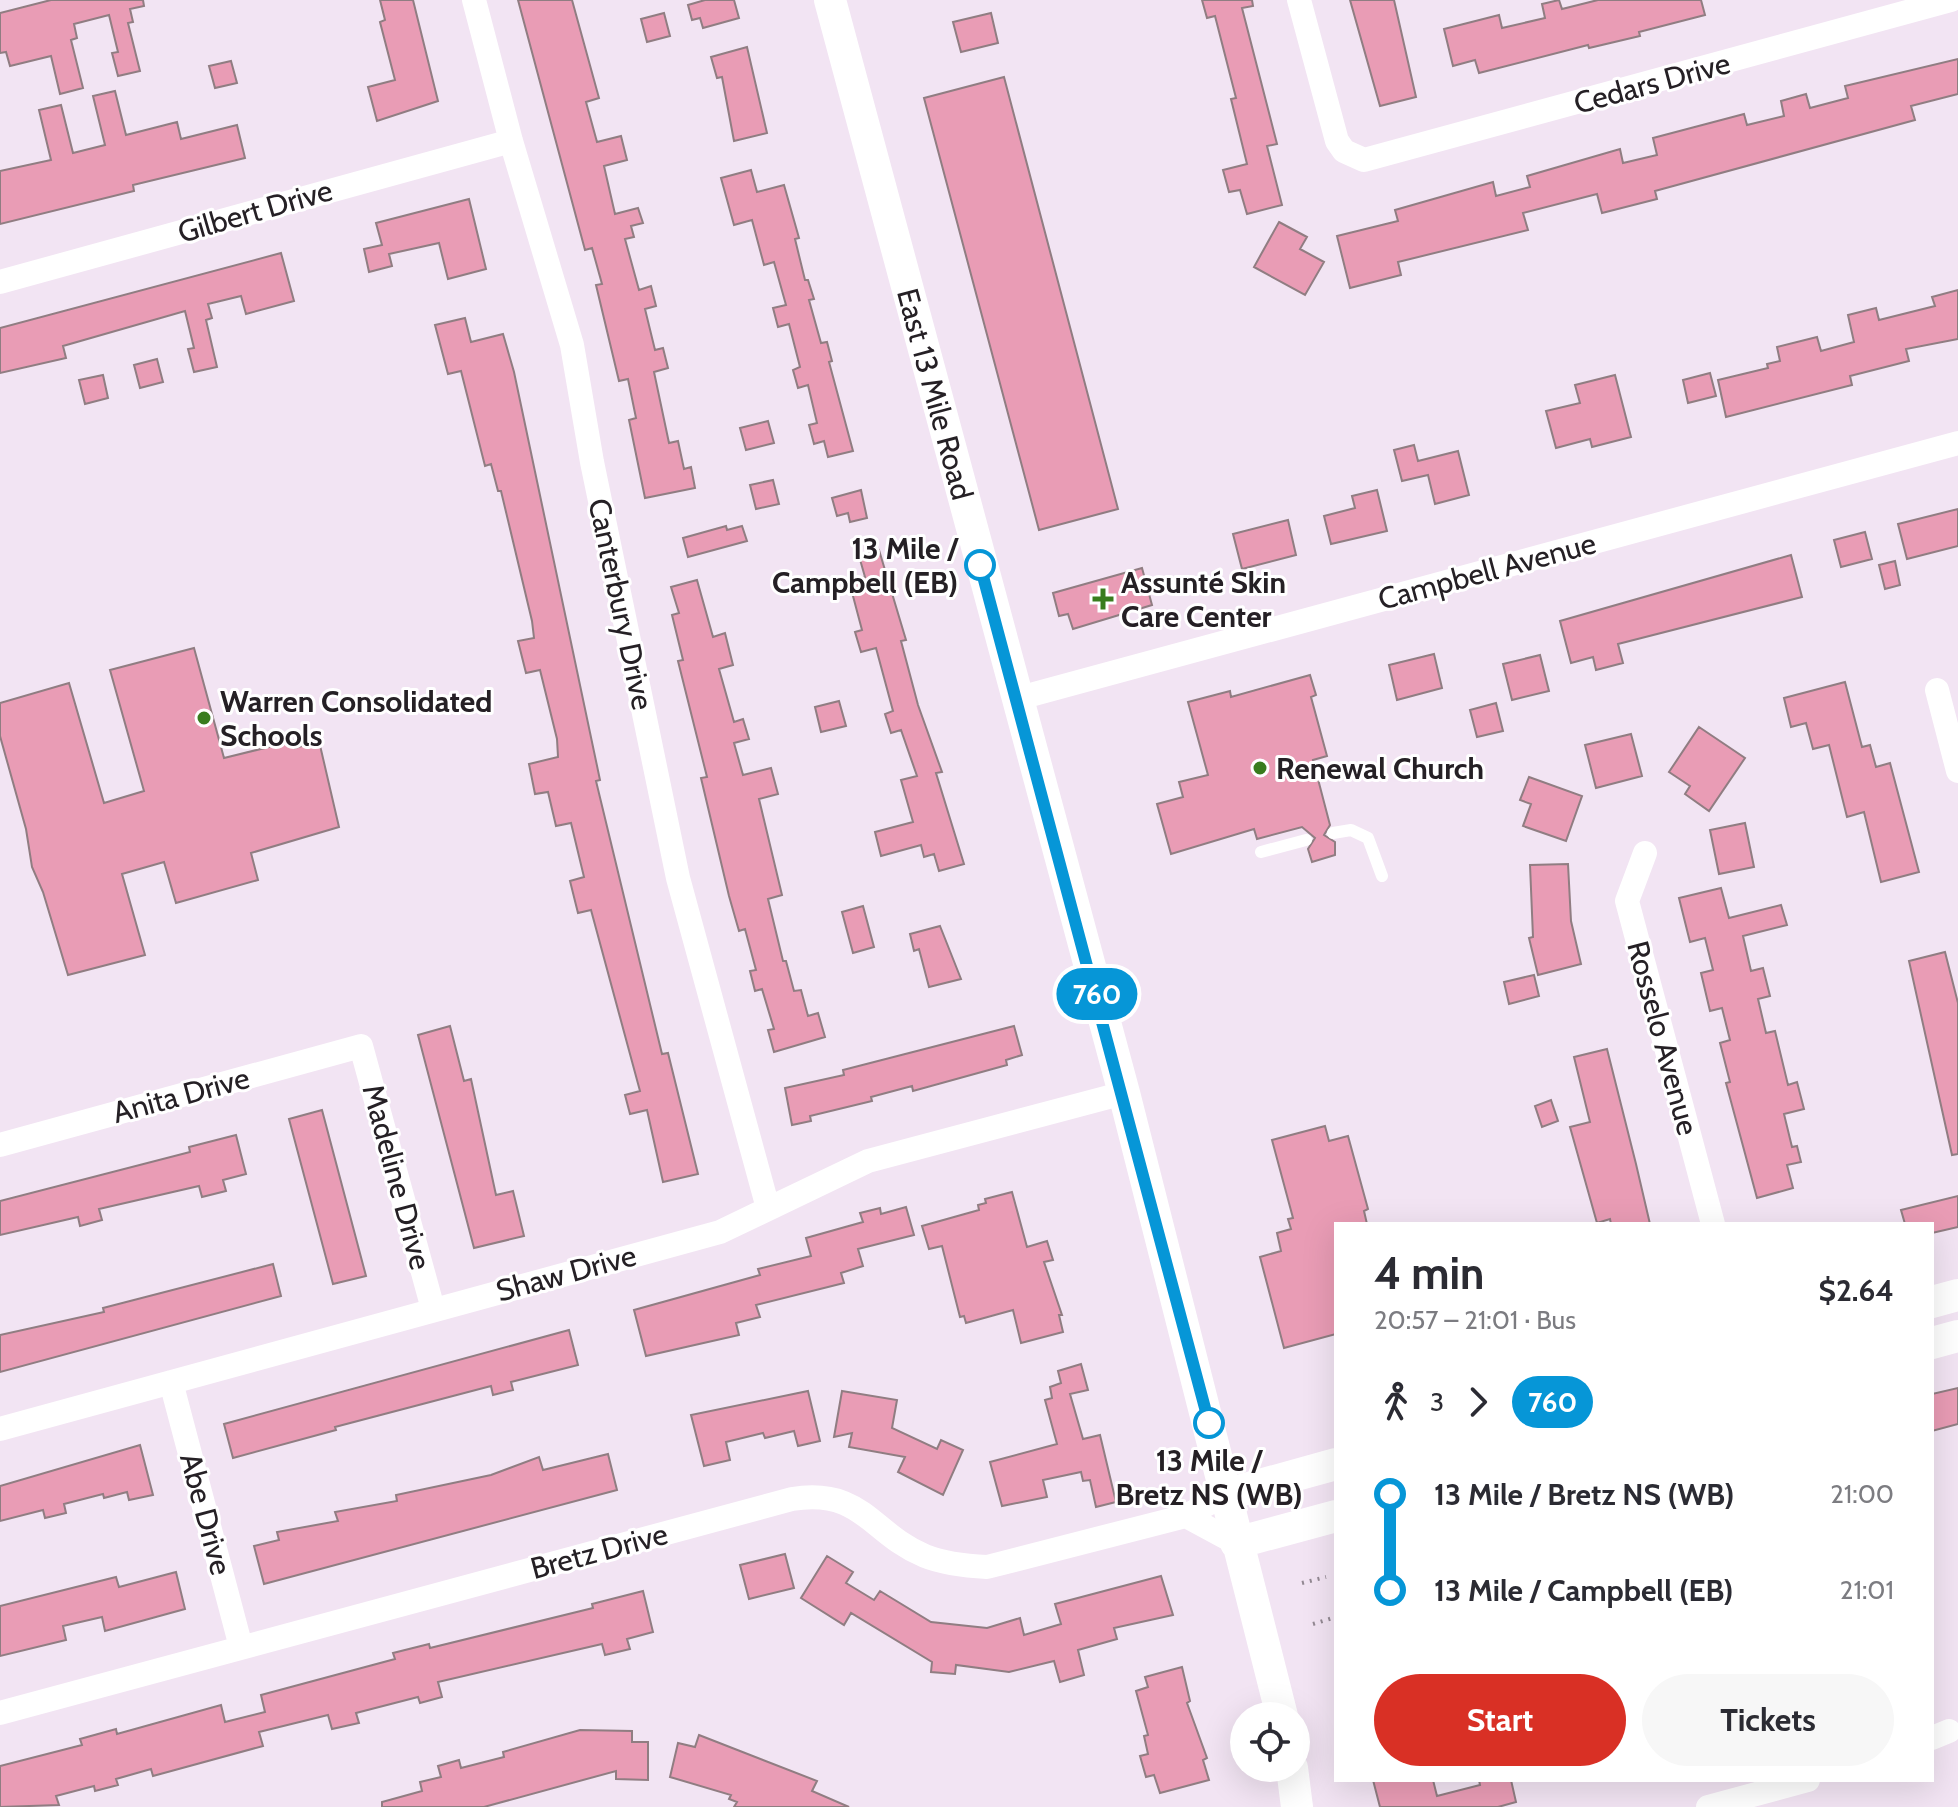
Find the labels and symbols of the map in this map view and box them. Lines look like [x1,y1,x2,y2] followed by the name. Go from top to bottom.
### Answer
[1570,44,1734,122] street label: Cedars Drive
[173,171,337,251] street label: Gilbert Drive
[889,284,981,504] street label: East 13 Mile Road
[581,495,661,713] street label: Canterbury Drive
[1374,524,1600,618] street label: Campbell Avenue
[772,530,959,601] place label: 13 Mile / Campbell (EB)
[965,550,995,580] marker: 13 Mile / Campbell (EB)
[1121,564,1286,635] place label: Assunté Skin Care Center
[1092,588,1114,610] marker: Assunté Skin Care Center
[220,683,492,754] place label: Warren Consolidated Schools
[195,709,213,727] marker: Warren Consolidated Schools
[1276,750,1484,787] place label: Renewal Church
[1251,759,1269,777] marker: Renewal Church
[1619,937,1707,1139] street label: Rosselo Avenue
[1051,968,1143,1020] line badge: 760
[109,1059,253,1131] street label: Anita Drive
[355,1080,439,1274] street label: Madeline Drive
[492,1237,640,1309] street label: Shaw Drive
[1194,1408,1224,1438] marker: 13 Mile / Bretz NS (WB)
[1116,1442,1303,1513] place label: 13 Mile / Bretz NS (WB)
[172,1449,240,1579] street label: Abe Drive
[526,1515,672,1587] street label: Bretz Drive

